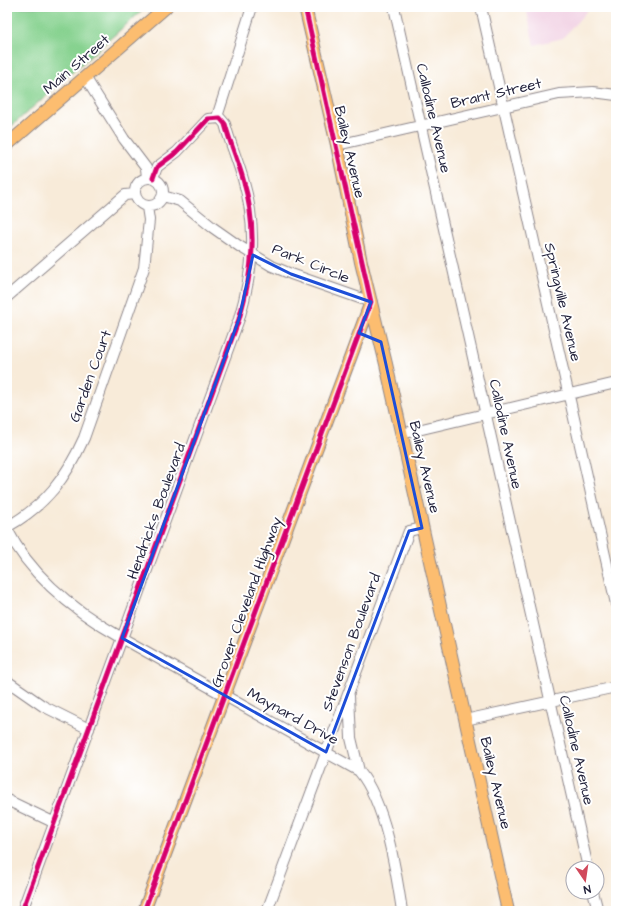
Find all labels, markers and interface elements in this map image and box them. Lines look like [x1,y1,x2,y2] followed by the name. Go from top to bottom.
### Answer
[38,30,114,99] street label: Main Street
[411,61,456,175] street label: Callodine Avenue
[449,73,544,114] street label: Brant Street
[328,104,370,201] street label: Bailey Avenue
[269,238,353,289] street label: Park Circle
[538,241,586,364] street label: Springville Avenue
[64,327,117,425] street label: Garden Court
[484,377,527,491] street label: Callodine Avenue
[403,419,445,516] street label: Bailey Avenue
[122,440,191,582] street label: Hendricks Boulevard
[206,514,288,691] street label: Grover Cleveland Highway
[317,570,386,714] street label: Stevenson Boulevard
[243,683,342,751] street label: Maynard Drive
[554,693,599,807] street label: Callodine Avenue
[474,735,516,832] street label: Bailey Avenue
[565,860,605,900] north arrow
[582,881,592,897] text: N

